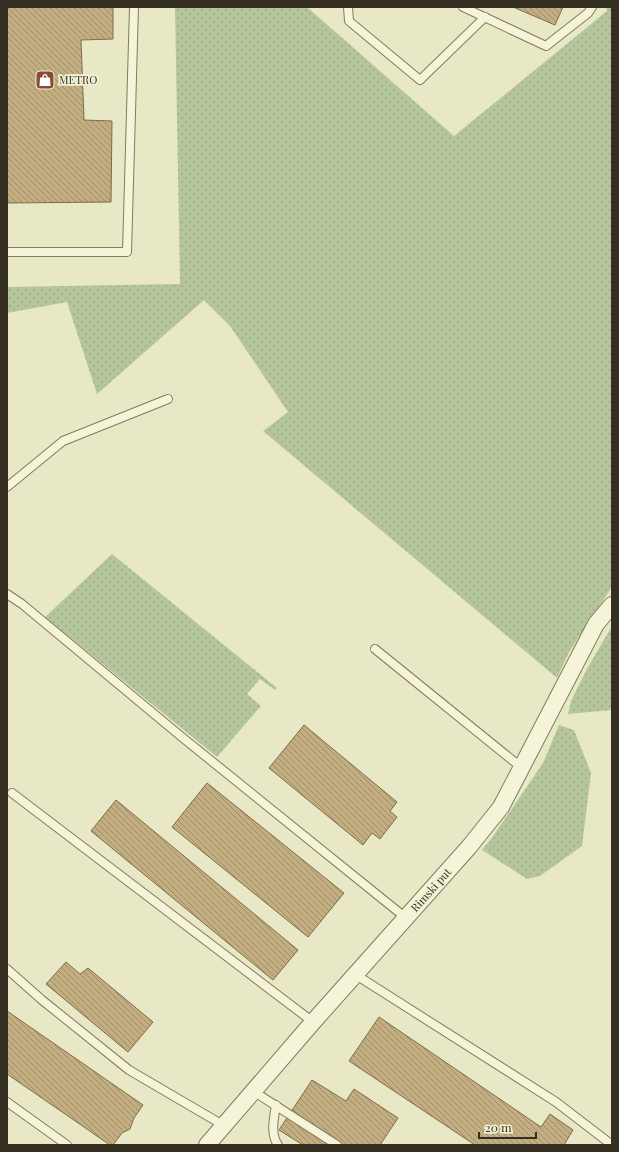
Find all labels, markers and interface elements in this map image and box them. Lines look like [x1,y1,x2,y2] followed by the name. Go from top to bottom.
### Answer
[34,69,56,91] shop icon: METRO
[59,72,97,87] place label: METRO
[407,865,454,915] street label: Rimski put
[479,1114,536,1140] scale bar
[485,1119,512,1135] text: 20 m

